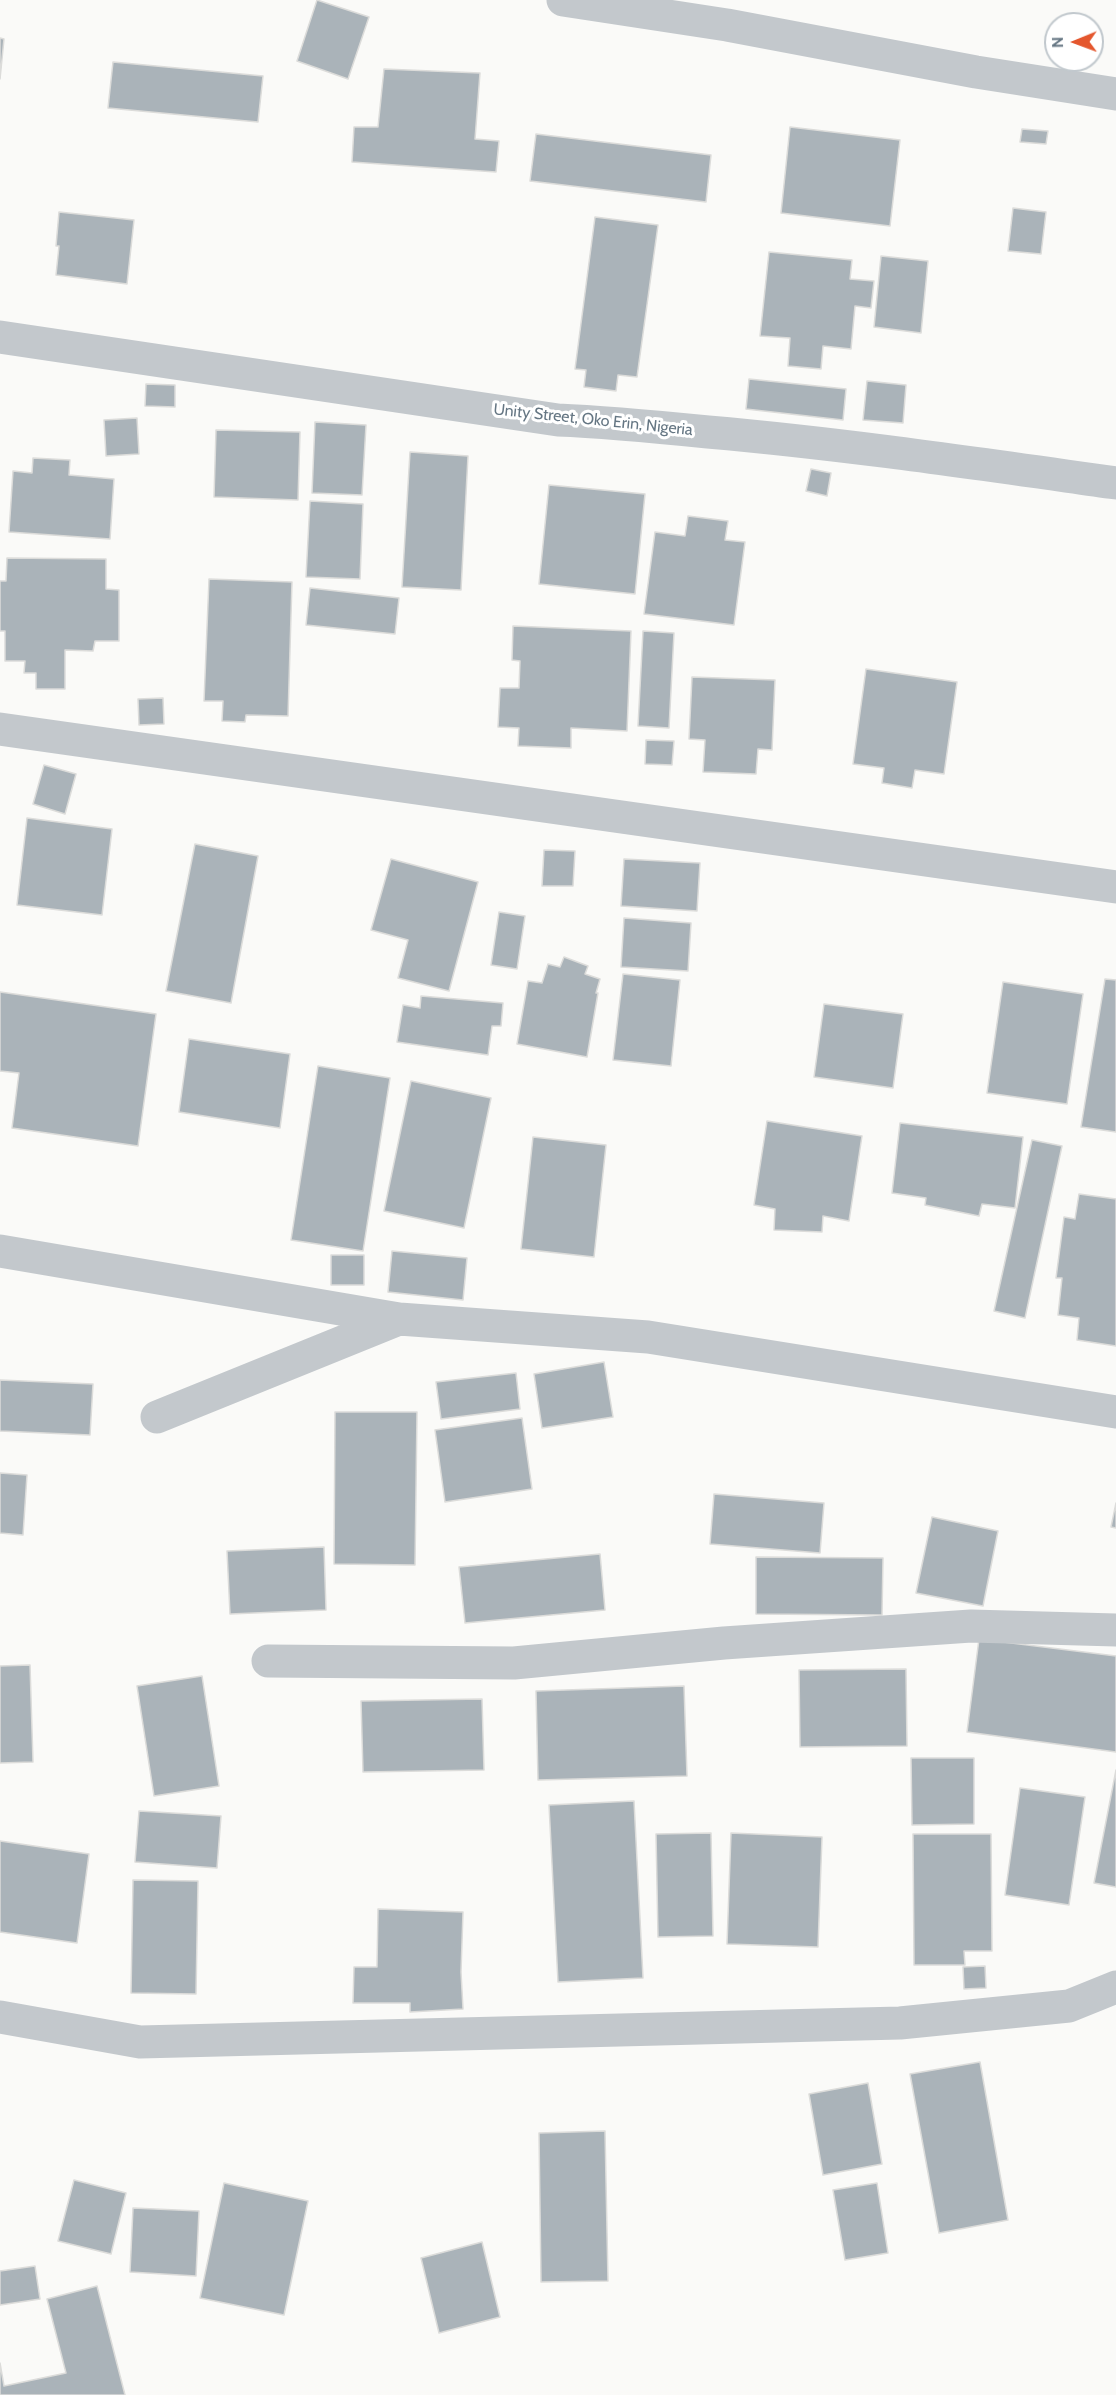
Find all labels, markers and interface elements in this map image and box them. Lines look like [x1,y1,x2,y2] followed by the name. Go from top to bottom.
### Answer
[1044,12,1104,72] north arrow
[1048,36,1067,48] text: N
[492,400,694,440] street label: Unity Street, Oko Erin, Nigeria

